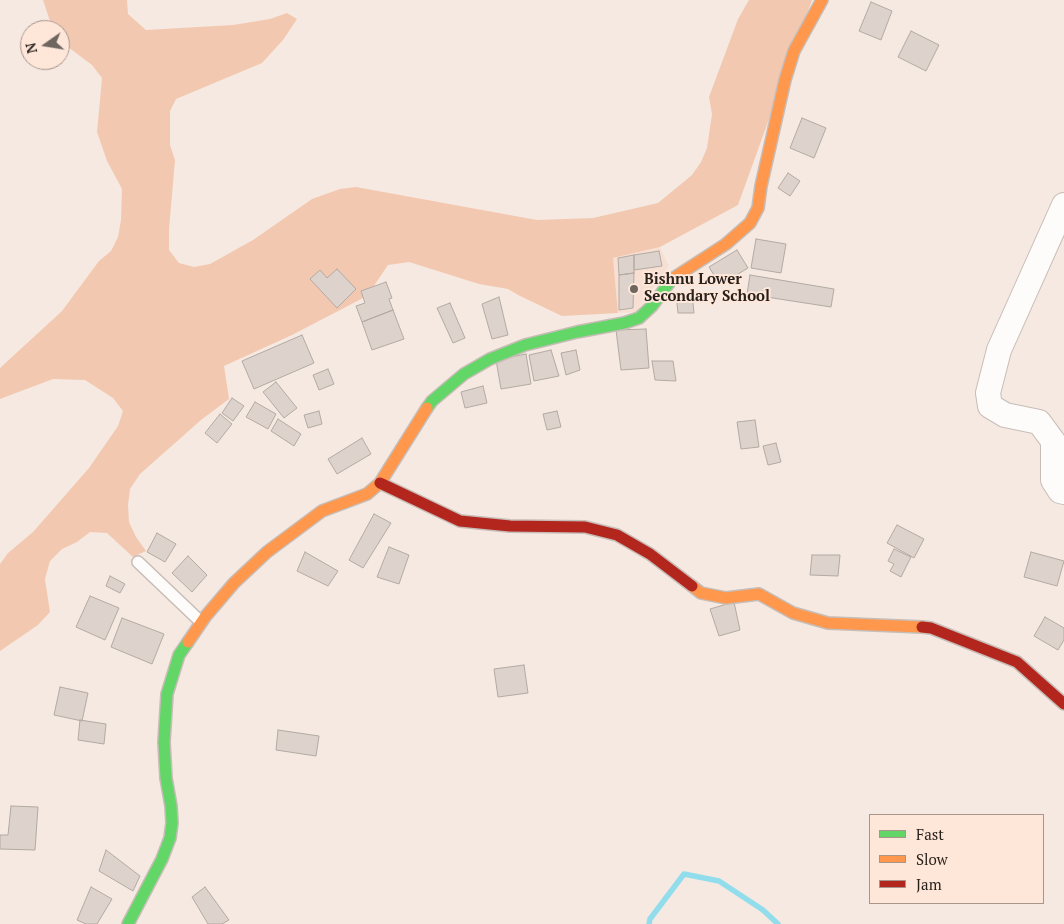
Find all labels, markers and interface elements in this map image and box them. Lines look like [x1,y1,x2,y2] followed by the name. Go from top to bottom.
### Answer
[20,20,70,70] north arrow
[20,41,41,56] text: N
[644,271,770,306] place label: Bishnu Lower Secondary School
[628,283,640,295] marker: Bishnu Lower Secondary School
[869,814,1044,904] legend
[916,824,944,844] text: Fast
[916,849,948,869] text: Slow
[916,874,942,894] text: Jam

